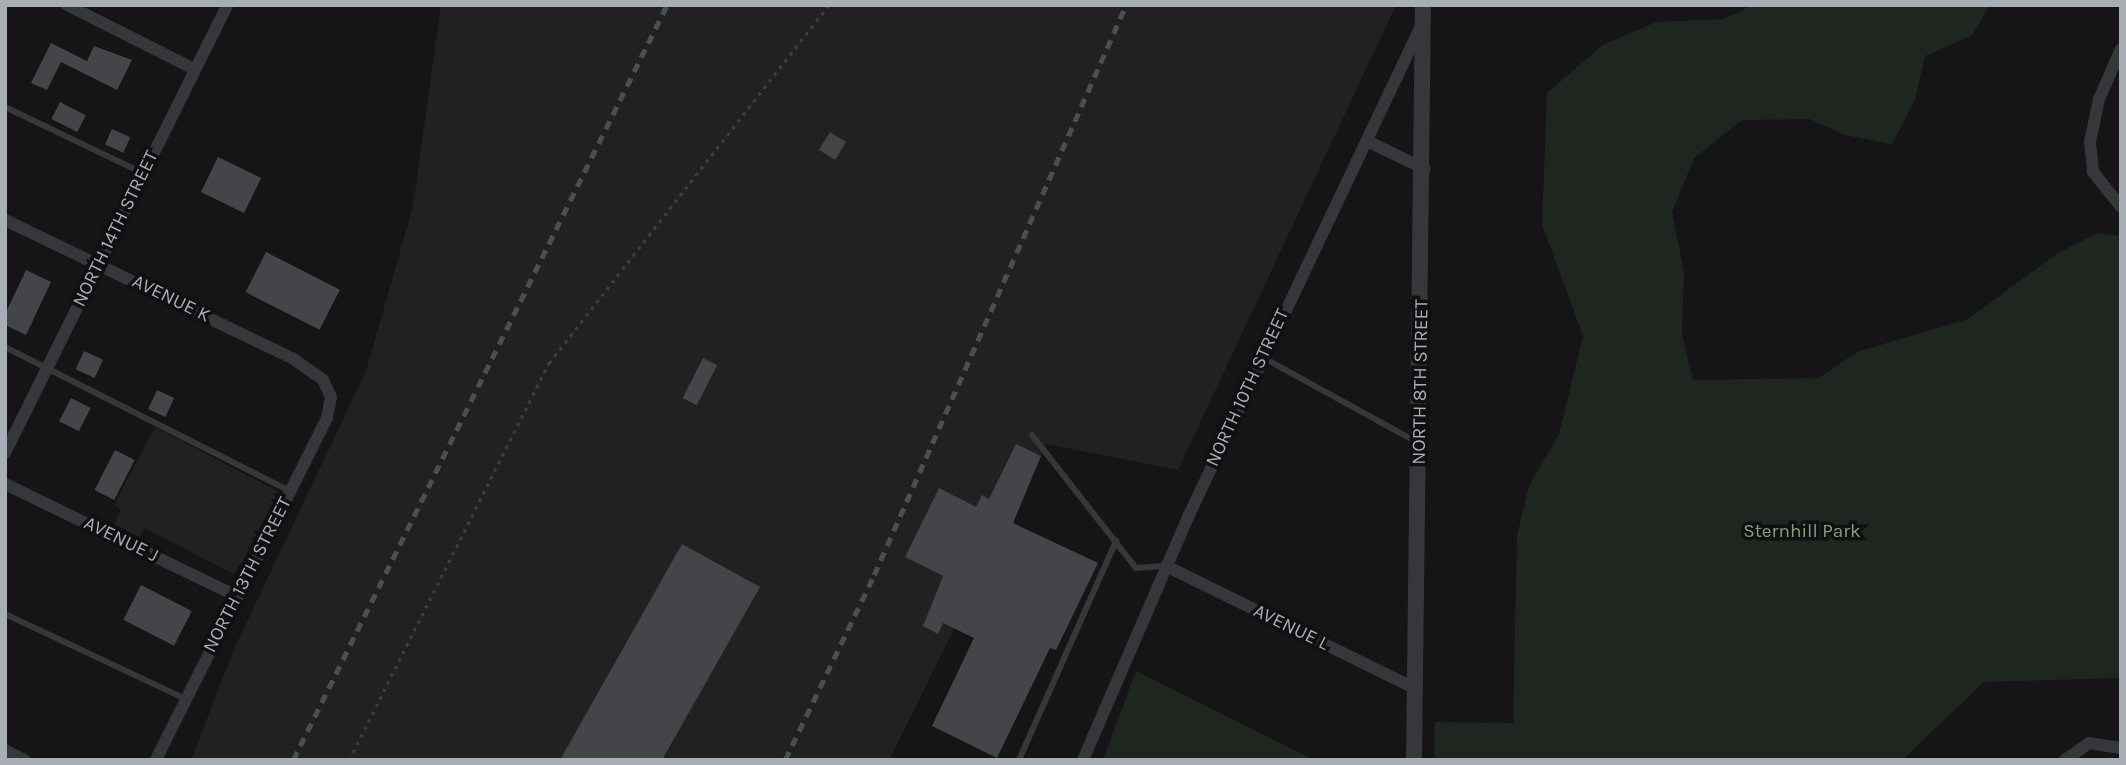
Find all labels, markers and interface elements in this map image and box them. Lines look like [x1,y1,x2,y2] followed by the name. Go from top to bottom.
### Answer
[68,147,164,311] street label: NORTH 14TH STREET
[128,270,214,328] street label: AVENUE K
[1408,299,1434,465] street label: NORTH 8TH STREET
[1201,306,1295,470] street label: NORTH 10TH STREET
[199,493,297,657] street label: NORTH 13TH STREET
[80,512,162,568] street label: AVENUE J
[1743,521,1861,543] park label: Sternhill Park
[1250,600,1332,656] street label: AVENUE L

